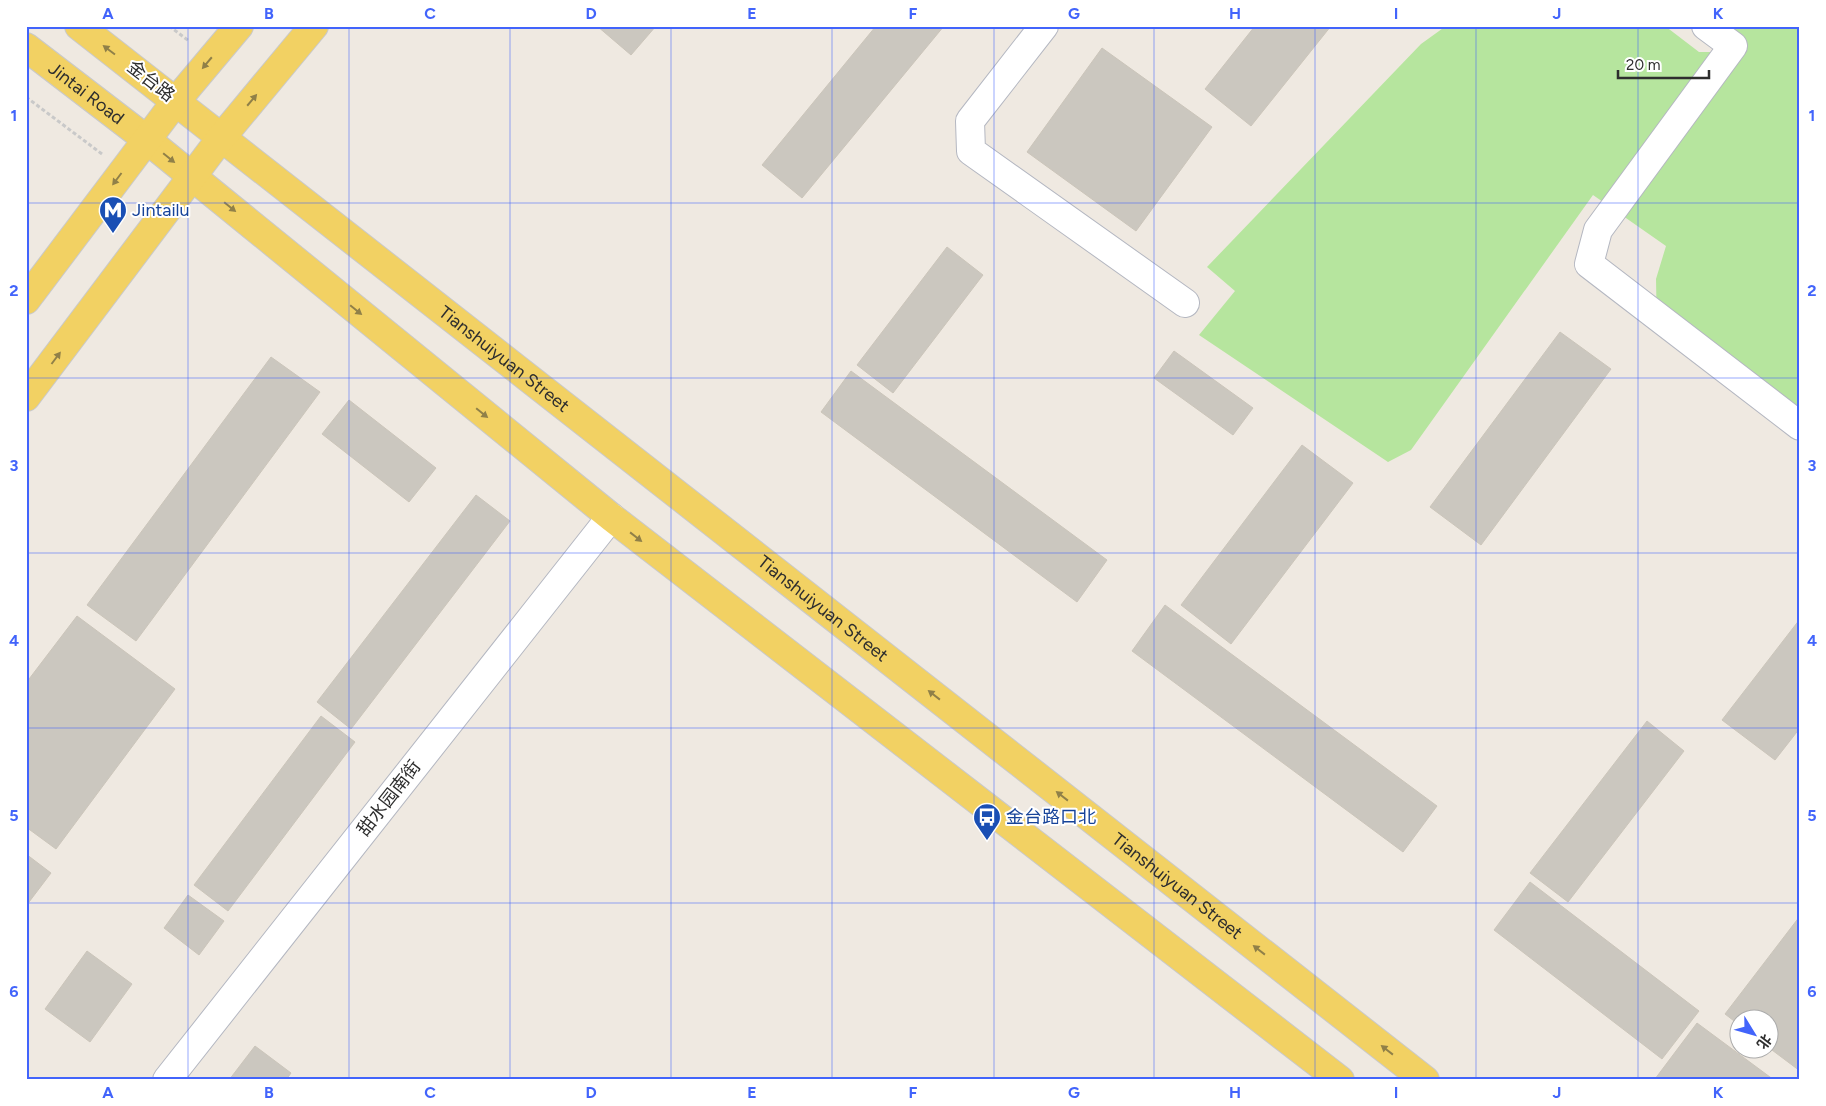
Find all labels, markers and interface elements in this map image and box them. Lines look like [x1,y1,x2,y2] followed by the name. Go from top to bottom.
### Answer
[102,4,114,23] text: A
[264,4,274,23] text: B
[424,4,436,23] text: C
[585,4,597,23] text: D
[747,4,757,23] text: E
[909,4,918,23] text: F
[1068,4,1080,23] text: G
[1229,4,1241,23] text: H
[1394,4,1398,23] text: I
[1553,4,1561,23] text: J
[1713,4,1724,23] text: K
[103,44,116,55] one-way arrow
[1618,48,1710,80] scale bar
[123,56,179,106] street label: 金台路
[1626,56,1660,74] text: 20 m
[44,57,129,129] street label: Jintai Road
[202,57,213,70] one-way arrow
[247,94,258,107] one-way arrow
[11,106,17,125] text: 1
[1809,106,1815,125] text: 1
[162,152,175,163] one-way arrow
[112,172,122,185] one-way arrow
[98,195,128,234] metro station icon: Jintailu
[132,199,190,221] place label: Jintailu
[223,202,236,213] one-way arrow
[9,281,19,300] text: 2
[1807,281,1817,300] text: 2
[435,301,574,417] street label: Tianshuiyuan Street
[349,304,362,315] one-way arrow
[50,352,61,365] one-way arrow
[475,407,488,418] one-way arrow
[10,456,19,475] text: 3
[1808,456,1817,475] text: 3
[629,531,642,542] one-way arrow
[753,551,893,667] street label: Tianshuiyuan Street
[9,631,19,650] text: 4
[1807,631,1817,650] text: 4
[928,690,941,701] one-way arrow
[353,756,425,840] street label: 甜水园南街
[1056,790,1069,801] one-way arrow
[972,802,1002,841] bus stop icon: 金台路口北
[9,806,19,825] text: 5
[1006,806,1096,828] place label: 金台路口北
[1807,806,1817,825] text: 5
[1108,828,1247,944] street label: Tianshuiyuan Street
[1253,944,1266,955] one-way arrow
[9,982,19,1001] text: 6
[1807,982,1817,1001] text: 6
[1728,1008,1778,1058] north arrow
[1753,1031,1775,1052] text: 北
[1380,1044,1393,1055] one-way arrow
[102,1083,114,1102] text: A
[264,1083,274,1102] text: B
[424,1083,436,1102] text: C
[585,1083,597,1102] text: D
[747,1083,757,1102] text: E
[909,1083,918,1102] text: F
[1068,1083,1080,1102] text: G
[1229,1083,1241,1102] text: H
[1394,1083,1398,1102] text: I
[1553,1083,1561,1102] text: J
[1713,1083,1724,1102] text: K

